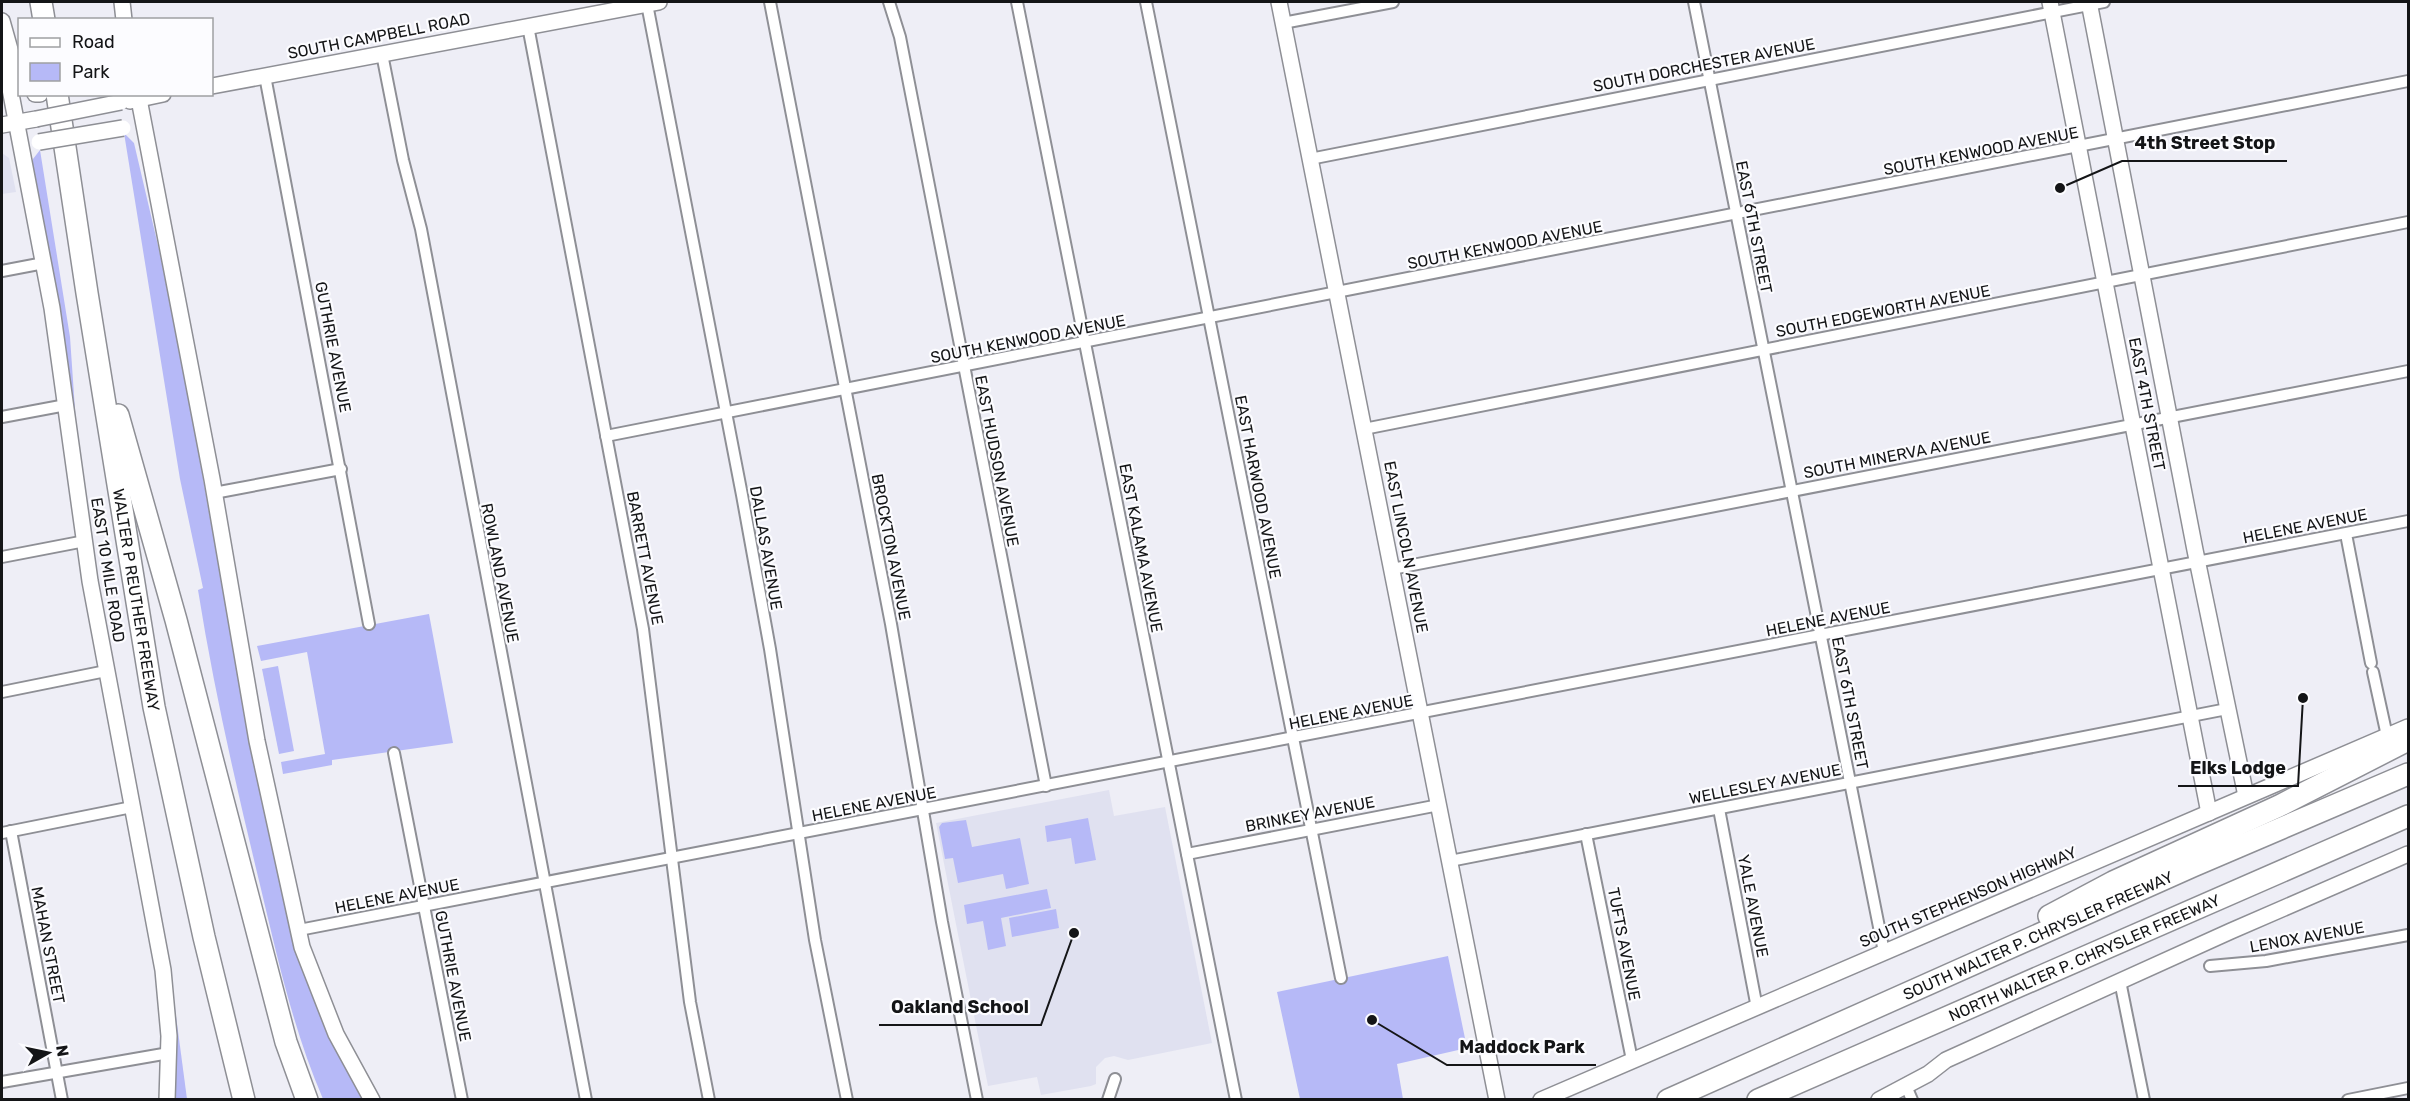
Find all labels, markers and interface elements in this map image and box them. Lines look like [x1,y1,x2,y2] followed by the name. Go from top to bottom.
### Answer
[286,9,472,63] street label: SOUTH CAMPBELL ROAD
[18,18,213,96] legend
[72,31,115,53] text: Road
[1591,34,1817,96] street label: SOUTH DORCHESTER AVENUE
[72,61,110,83] text: Park
[1882,123,2080,179] street label: SOUTH KENWOOD AVENUE
[2122,125,2287,161] callout: 4th Street Stop
[2135,132,2275,154] text: 4th Street Stop
[1732,159,1776,295] street label: EAST 6TH STREET
[1406,217,1604,273] street label: SOUTH KENWOOD AVENUE
[311,280,355,414] street label: GUTHRIE AVENUE
[1774,281,1992,341] street label: SOUTH EDGEWORTH AVENUE
[929,311,1127,367] street label: SOUTH KENWOOD AVENUE
[2125,336,2169,472] street label: EAST 4TH STREET
[971,374,1023,548] street label: EAST HUDSON AVENUE
[1231,394,1285,580] street label: EAST HARWOOD AVENUE
[1802,428,1992,482] street label: SOUTH MINERVA AVENUE
[1380,459,1432,635] street label: EAST LINCOLN AVENUE
[1115,462,1167,634] street label: EAST KALAMA AVENUE
[867,472,915,622] street label: BROCKTON AVENUE
[746,484,786,612] street label: DALLAS AVENUE
[109,487,164,712] street label: WALTER P REUTHER FREEWAY
[623,490,667,626] street label: BARRETT AVENUE
[87,496,129,644] street label: EAST 10 MILE ROAD
[477,502,523,644] street label: ROWLAND AVENUE
[2241,505,2369,547] street label: HELENE AVENUE
[1764,598,1892,640] street label: HELENE AVENUE
[1828,635,1872,771] street label: EAST 6TH STREET
[1287,691,1415,733] street label: HELENE AVENUE
[2178,750,2298,786] callout: Elks Lodge
[2190,757,2286,779] text: Elks Lodge
[1687,760,1843,808] street label: WELLESLEY AVENUE
[810,783,938,825] street label: HELENE AVENUE
[1244,792,1376,836] street label: BRINKEY AVENUE
[1857,843,2079,951] street label: SOUTH STEPHENSON HIGHWAY
[1734,853,1772,959] street label: YALE AVENUE
[1900,867,2176,1004] street label: SOUTH WALTER P. CHRYSLER FREEWAY
[333,875,461,917] street label: HELENE AVENUE
[27,885,69,1005] street label: MAHAN STREET
[1604,886,1644,1002] street label: TUFTS AVENUE
[1946,890,2223,1025] street label: NORTH WALTER P. CHRYSLER FREEWAY
[431,909,475,1043] street label: GUTHRIE AVENUE
[2248,918,2366,956] street label: LENOX AVENUE
[879,989,1041,1025] callout: Oakland School
[891,996,1029,1018] text: Oakland School
[18,1023,78,1083] north arrow
[1447,1029,1596,1065] callout: Maddock Park
[1459,1036,1585,1058] text: Maddock Park
[52,1044,73,1058] text: N

